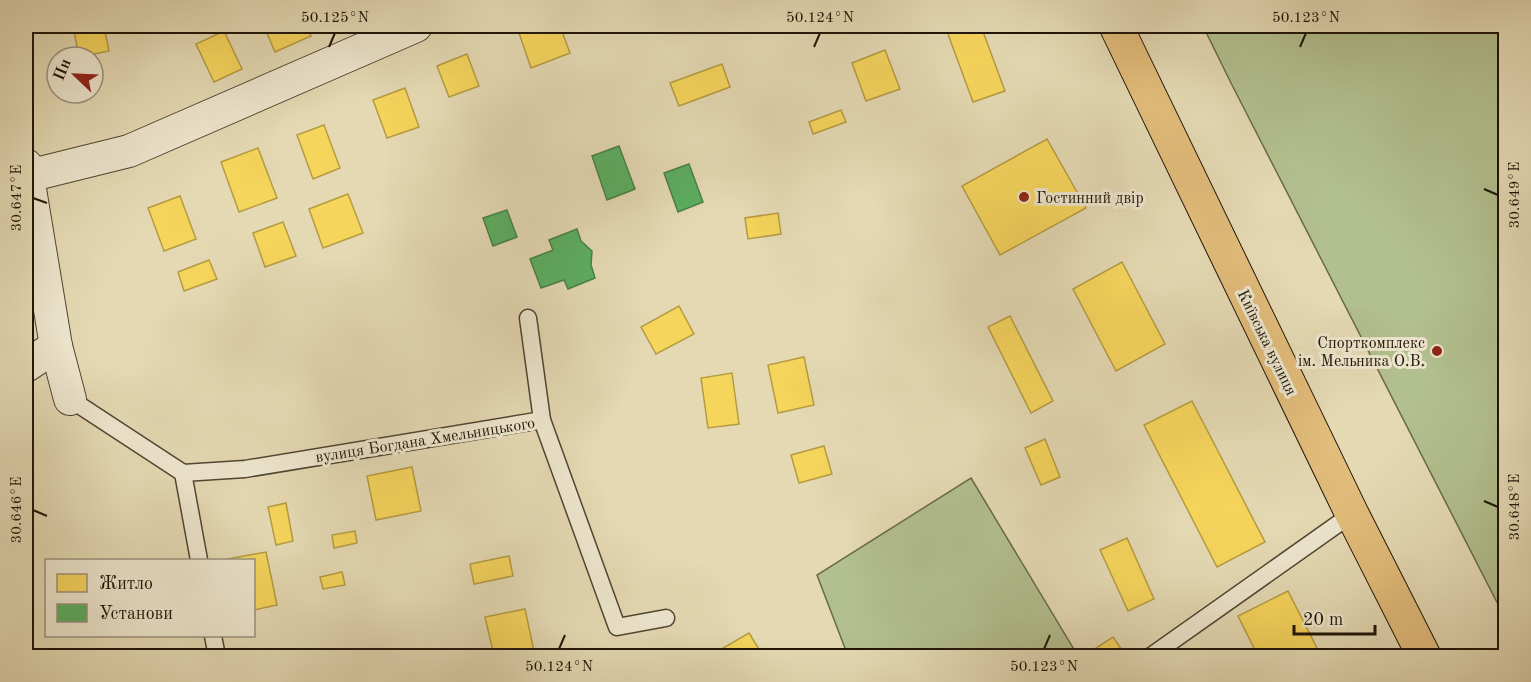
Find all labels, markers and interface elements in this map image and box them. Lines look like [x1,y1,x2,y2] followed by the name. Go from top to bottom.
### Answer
[301,11,369,26] text: 50.125°N
[786,11,854,26] text: 50.124°N
[1272,11,1340,26] text: 50.123°N
[45,45,105,105] north arrow
[51,57,75,83] text: Пн
[1508,162,1523,228] text: 30.649°E
[10,165,25,231] text: 30.647°E
[1017,190,1031,204] marker: Гостинний двір
[1036,191,1144,207] place label: Гостинний двір
[1234,287,1299,398] street label: Київська вулиця
[1298,336,1425,370] place label: Спорткомплекс ім. Мельника О.В.
[1430,344,1444,358] marker: Спорткомплекс ім. Мельника О.В.
[314,416,536,466] street label: вулиця Богдана Хмельницького
[1508,474,1523,540] text: 30.648°E
[10,477,25,543] text: 30.646°E
[45,559,255,637] legend
[99,575,153,593] text: Житло
[1294,598,1375,636] scale bar
[99,605,173,623] text: Установи
[1303,611,1343,629] text: 20 m
[525,660,593,675] text: 50.124°N
[1010,660,1078,675] text: 50.123°N

